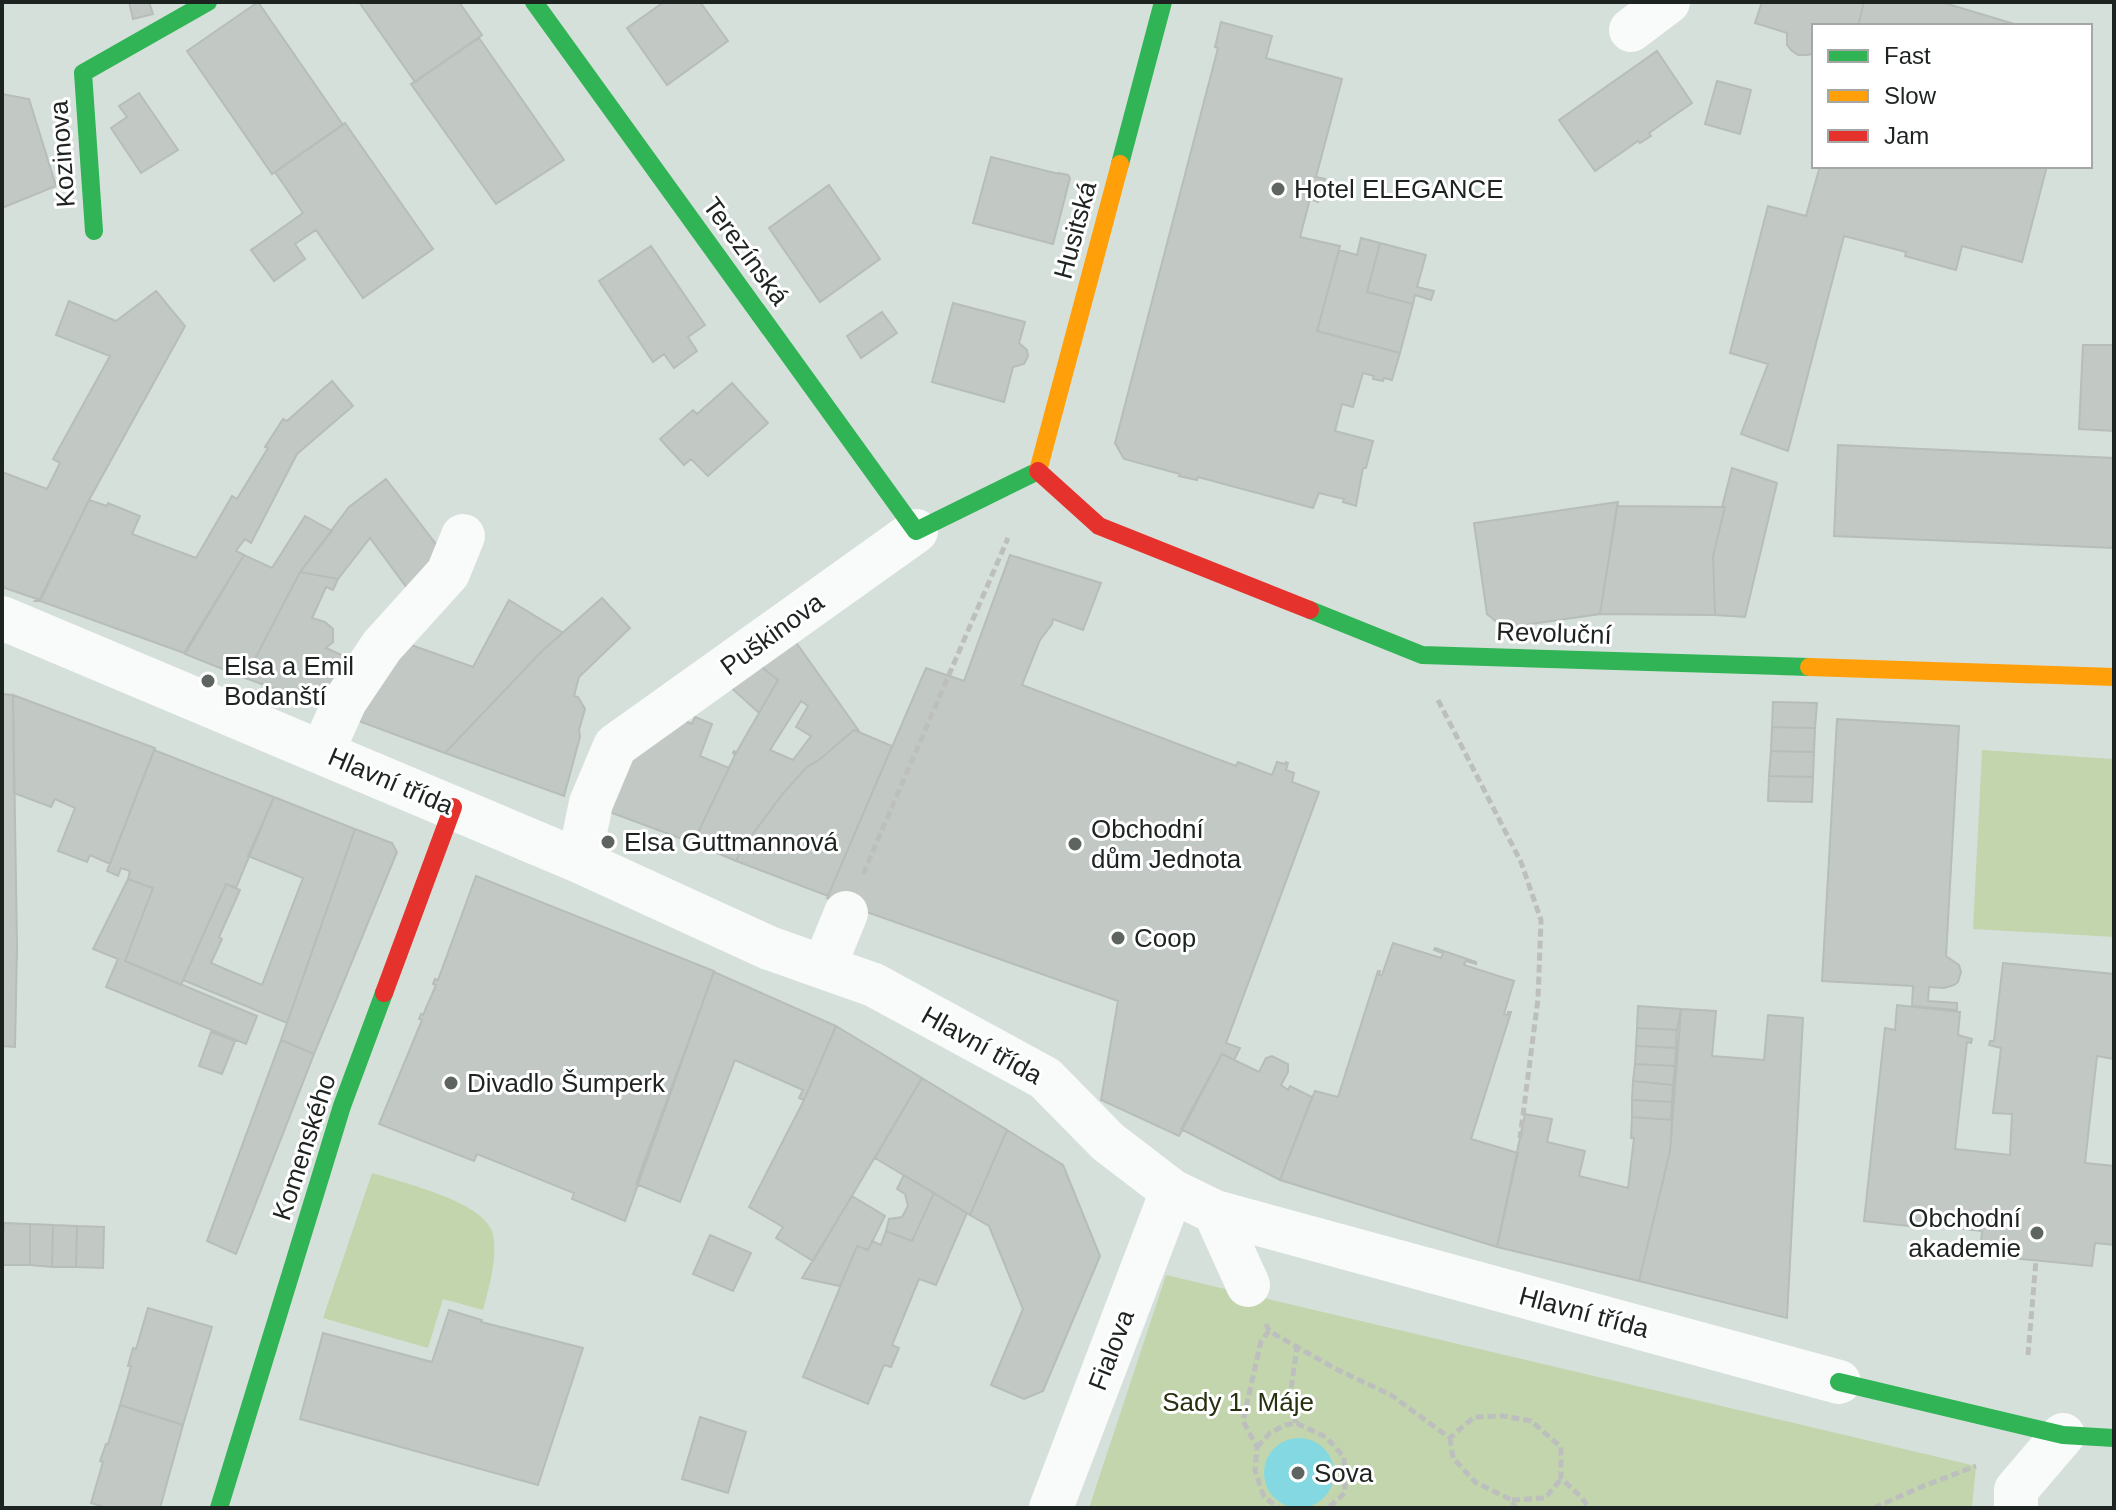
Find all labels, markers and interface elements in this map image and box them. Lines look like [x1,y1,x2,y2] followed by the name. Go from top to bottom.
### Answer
[1812,24,2092,168] legend
[1884,42,1931,69] text: Fast
[1884,82,1937,109] text: Slow
[43,99,81,208] street label: Kozinova
[1884,122,1929,149] text: Jam
[1294,174,1504,204] place label: Hotel ELEGANCE
[1048,177,1103,282] street label: Husitská
[1269,180,1287,198] marker: Hotel ELEGANCE
[697,191,795,311] street label: Terezínská
[715,586,830,681] street label: Puškinova
[1496,616,1613,650] street label: Revoluční
[224,651,354,711] place label: Elsa a Emil Bodanští
[199,672,217,690] marker: Elsa a Emil Bodanští
[324,741,459,821] street label: Hlavní třída
[1091,814,1242,874] place label: Obchodní dům Jednota
[624,827,838,857] place label: Elsa Guttmannová
[599,833,617,851] marker: Elsa Guttmannová
[1066,835,1084,853] marker: Obchodní dům Jednota
[1134,923,1196,953] place label: Coop
[1109,929,1127,947] marker: Coop
[917,1000,1048,1091] street label: Hlavní třída
[467,1068,666,1098] place label: Divadlo Šumperk
[266,1070,342,1224] street label: Komenského
[442,1074,460,1092] marker: Divadlo Šumperk
[1908,1203,2022,1263] place label: Obchodní akademie
[2028,1224,2046,1242] marker: Obchodní akademie
[1516,1280,1653,1344] street label: Hlavní třída
[1082,1305,1140,1395] street label: Fialova
[1162,1387,1314,1417] park label: Sady 1. Máje
[1314,1458,1374,1488] place label: Sova
[1289,1464,1307,1482] marker: Sova

